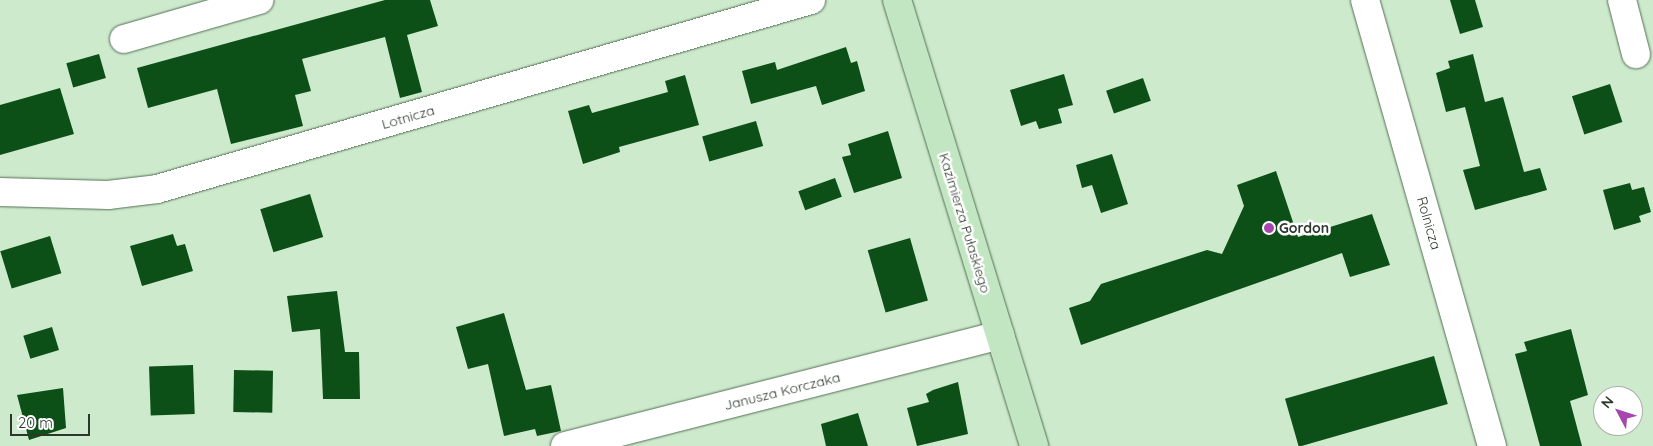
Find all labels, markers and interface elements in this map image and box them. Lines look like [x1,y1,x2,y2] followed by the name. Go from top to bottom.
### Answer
[380,101,436,133] street label: Lotnicza
[936,151,994,295] street label: Kazimierza Pułaskiego
[1413,194,1445,252] street label: Rolnicza
[1279,220,1329,236] place label: Gordon
[1263,222,1275,234] marker: Gordon
[722,368,842,414] street label: Janusza Korczaka
[1593,386,1643,436] north arrow
[1597,392,1617,412] text: N
[12,404,92,436] scale bar
[18,413,53,432] text: 20 m

